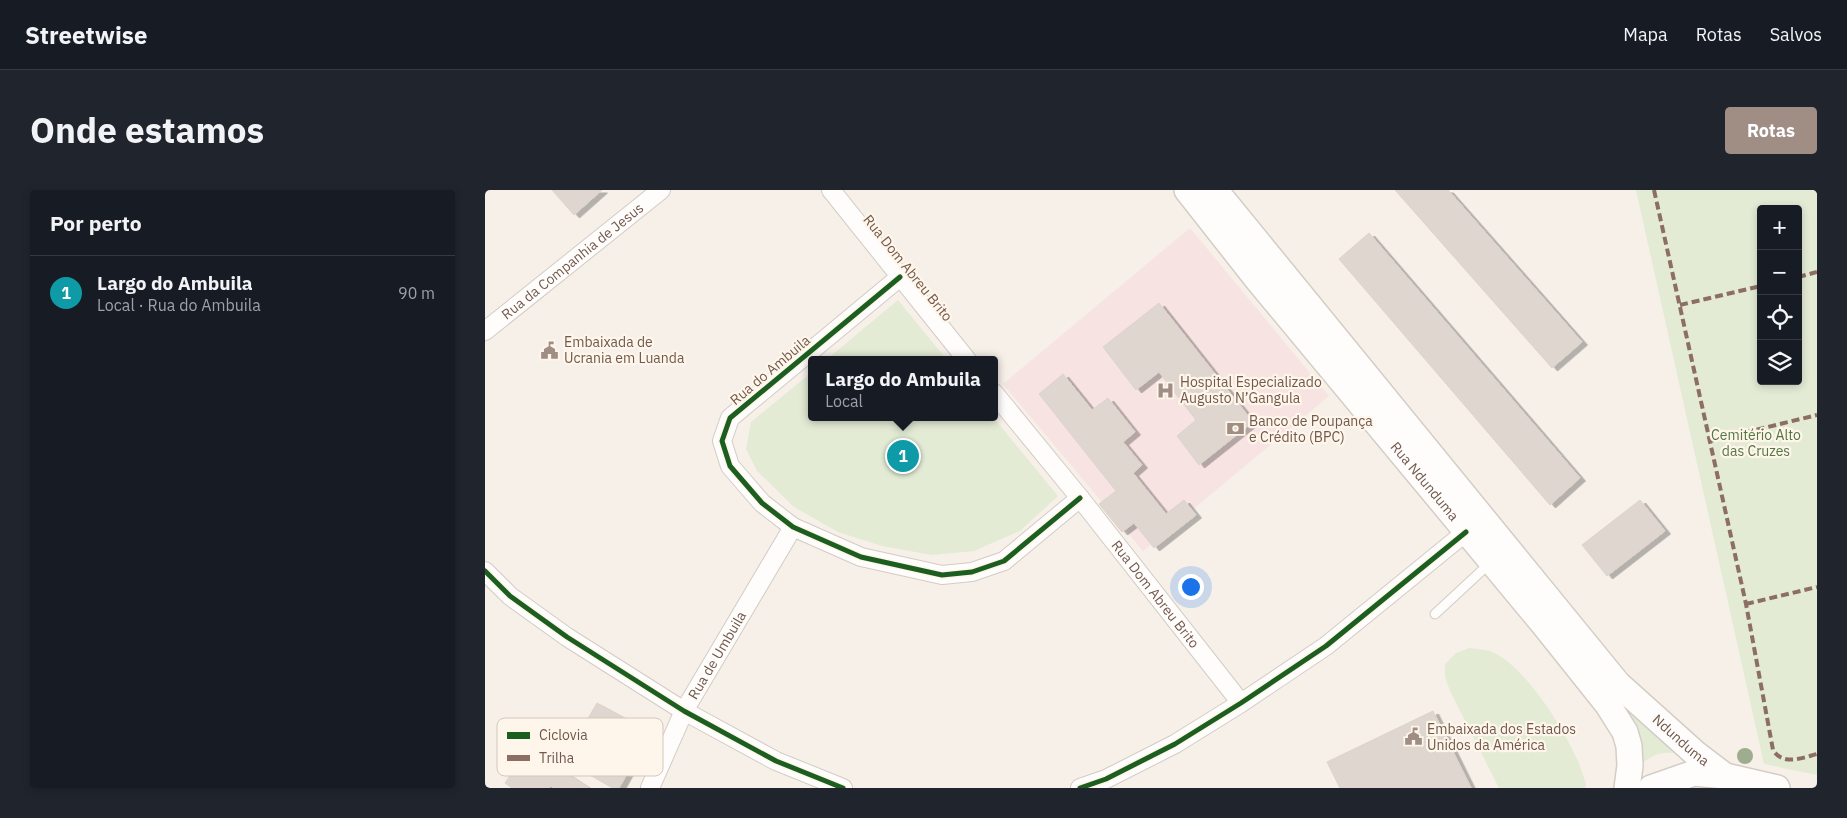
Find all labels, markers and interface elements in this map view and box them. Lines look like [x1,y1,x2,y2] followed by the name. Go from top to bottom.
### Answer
[25,19,147,51] text: Streetwise
[1623,23,1668,46] text: Mapa
[1696,23,1742,46] text: Rotas
[1770,23,1822,46] text: Salvos
[30,107,264,153] text: Onde estamos
[1725,107,1817,154] button: Rotas
[498,199,647,323] street label: Rua da Companhia de Jesus
[1757,205,1802,385] map controls
[1757,205,1802,250] button: +
[50,209,142,237] text: Por perto
[859,211,957,325] street label: Rua Dom Abreu Brito
[1757,250,1802,295] button: −
[97,271,253,295] text: Largo do Ambuila
[61,283,71,303] text: 1
[398,283,435,303] text: 90 m
[97,295,261,315] text: Local · Rua do Ambuila
[1757,295,1802,340] button: locate
[726,331,814,409] street label: Rua do Ambuila
[564,333,685,367] place label: Embaixada de Ucrania em Luanda
[540,340,560,360] public building icon: Embaixada de Ucrania em Luanda
[1757,340,1802,385] button: layers
[808,356,998,421] popup
[825,367,981,391] text: Largo do Ambuila
[1180,373,1322,407] place label: Hospital Especializado Augusto N’Gangula
[1156,380,1176,400] hospital icon: Hospital Especializado Augusto N’Gangula
[825,391,863,411] text: Local
[1249,412,1373,446] place label: Banco de Poupança e Crédito (BPC)
[1225,419,1245,439] bank icon: Banco de Poupança e Crédito (BPC)
[1711,426,1801,460] park label: Cemitério Alto das Cruzes
[887,437,919,475] pin: 1
[1387,438,1463,525] street label: Rua Ndunduma
[1108,537,1204,652] street label: Rua Dom Abreu Brito
[1178,574,1204,600] your location
[684,607,750,703] street label: Rua de Umbuila
[1649,710,1713,770] street label: Ndunduma
[497,718,663,776] legend
[1427,720,1576,754] place label: Embaixada dos Estados Unidos da América
[539,726,588,744] text: Ciclovia
[1403,727,1423,747] public building icon: Embaixada dos Estados Unidos da América
[539,749,575,767] text: Trilha

